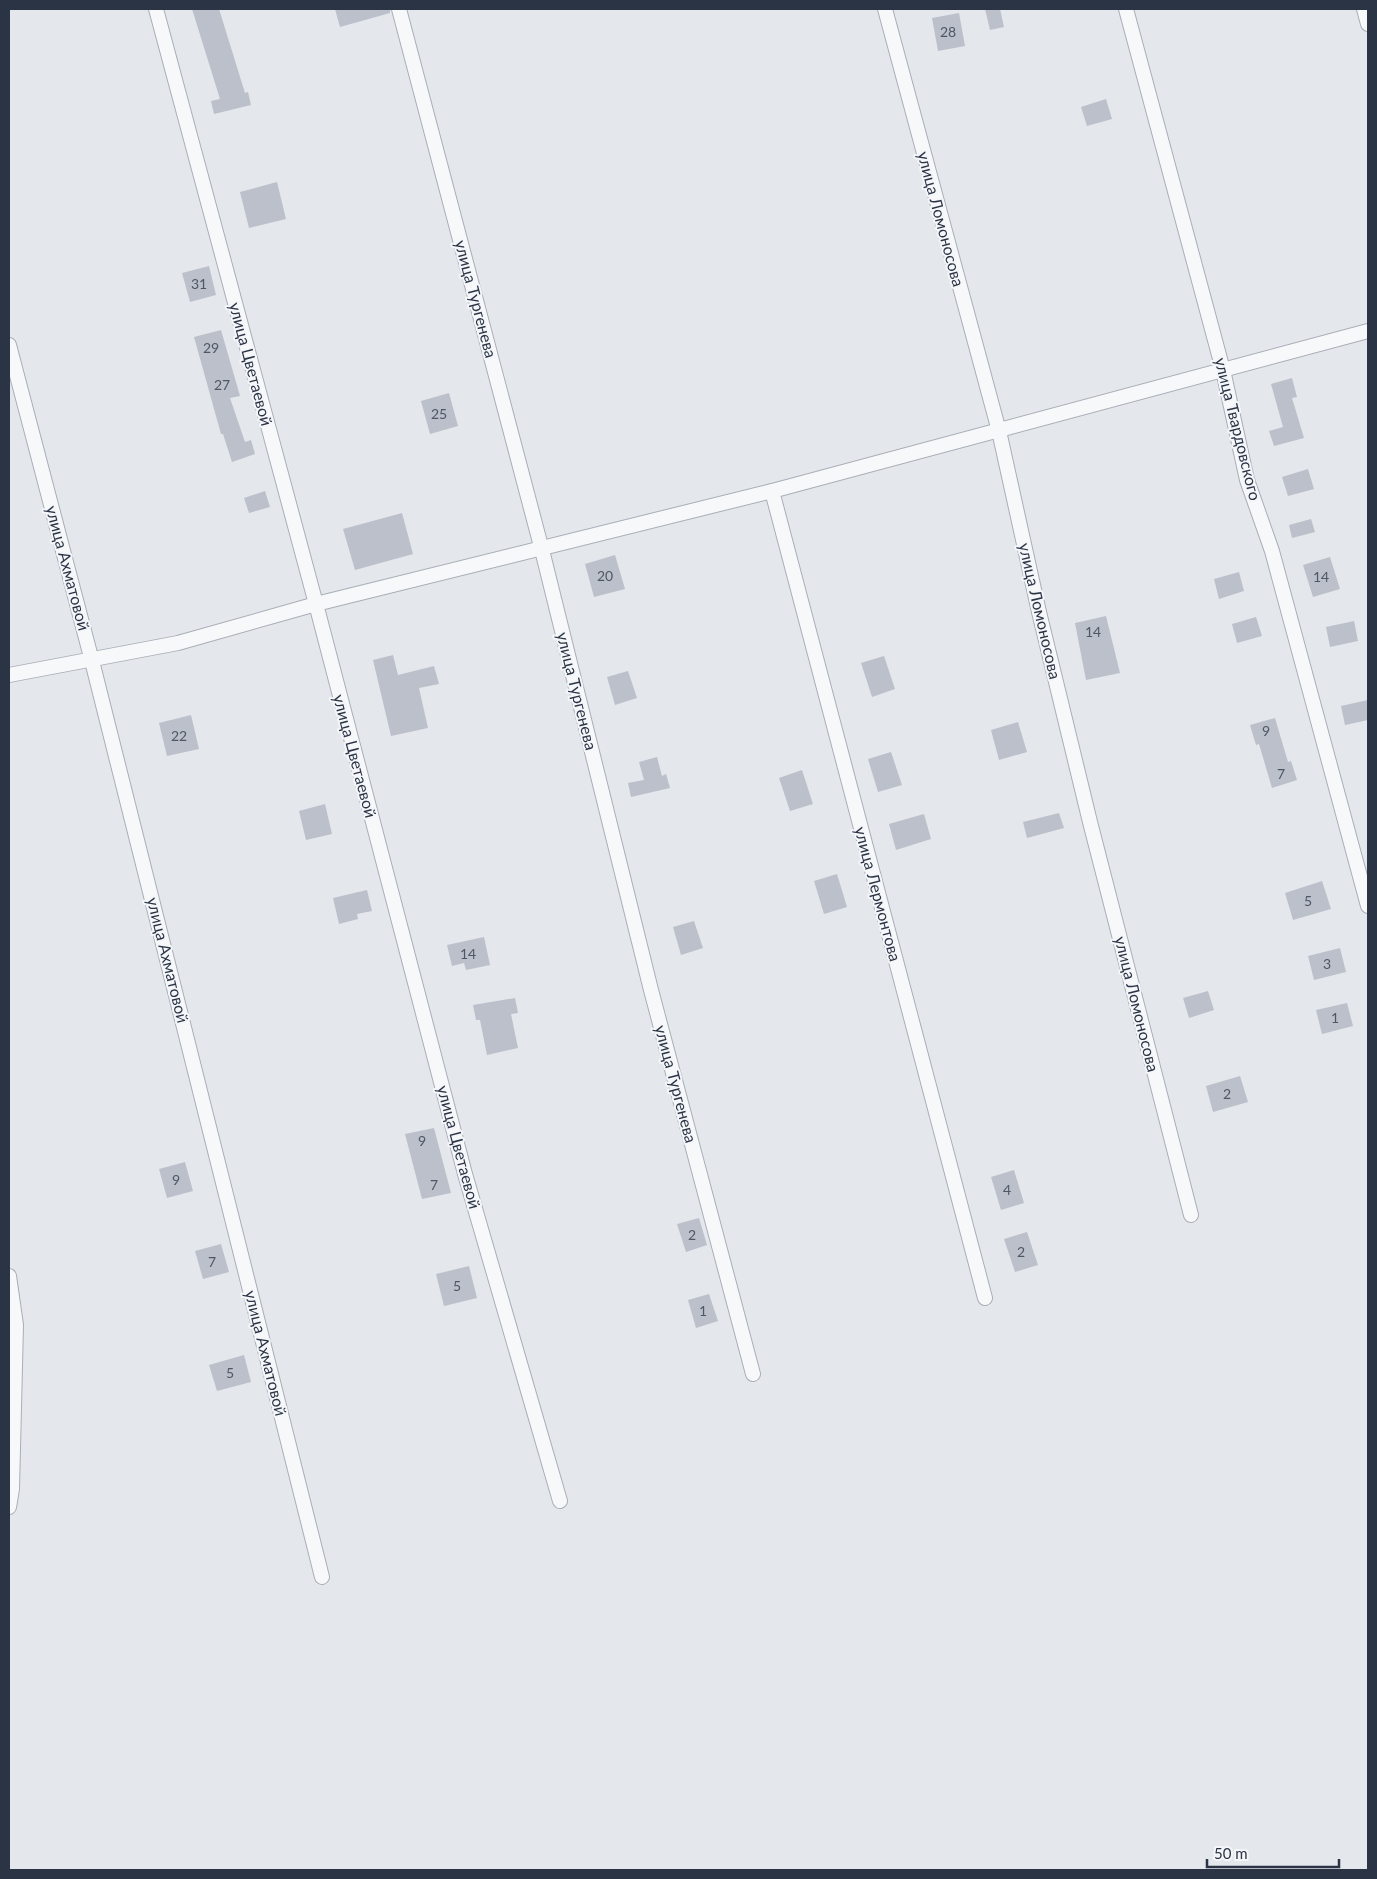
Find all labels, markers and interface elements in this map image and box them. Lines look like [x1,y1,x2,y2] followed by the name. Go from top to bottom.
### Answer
[940,23,956,40] house number: 28
[914,149,969,289] street label: улица Ломоносова
[452,238,501,360] street label: улица Тургенева
[191,275,207,292] house number: 31
[226,300,277,428] street label: улица Цветаевой
[203,339,219,356] house number: 29
[1212,355,1265,502] street label: улица Твардовского
[214,376,230,393] house number: 27
[431,405,447,422] house number: 25
[43,503,94,632] street label: улица Ахматовой
[1016,541,1065,681] street label: улица Ломоносова
[597,567,613,584] house number: 20
[1313,568,1329,585] house number: 14
[1085,623,1101,640] house number: 14
[554,630,601,752] street label: улица Тургенева
[330,692,381,820] street label: улица Цветаевой
[1262,722,1270,739] house number: 9
[171,727,187,744] house number: 22
[1277,765,1285,782] house number: 7
[851,824,906,963] street label: улица Лермонтова
[1304,892,1312,909] house number: 5
[144,895,193,1025] street label: улица Ахматовой
[1111,934,1164,1074] street label: улица Ломоносова
[460,945,476,962] house number: 14
[1323,955,1331,972] house number: 3
[1331,1009,1339,1026] house number: 1
[652,1023,701,1145] street label: улица Тургенева
[434,1083,485,1211] street label: улица Цветаевой
[1223,1085,1231,1102] house number: 2
[418,1132,426,1149] house number: 9
[172,1171,180,1188] house number: 9
[430,1176,438,1193] house number: 7
[1003,1181,1011,1198] house number: 4
[688,1226,696,1243] house number: 2
[1017,1243,1025,1260] house number: 2
[208,1253,216,1270] house number: 7
[453,1277,461,1294] house number: 5
[242,1288,291,1418] street label: улица Ахматовой
[699,1302,707,1319] house number: 1
[226,1364,234,1381] house number: 5
[1207,1836,1340,1868] scale bar
[1214,1844,1248,1862] text: 50 m

